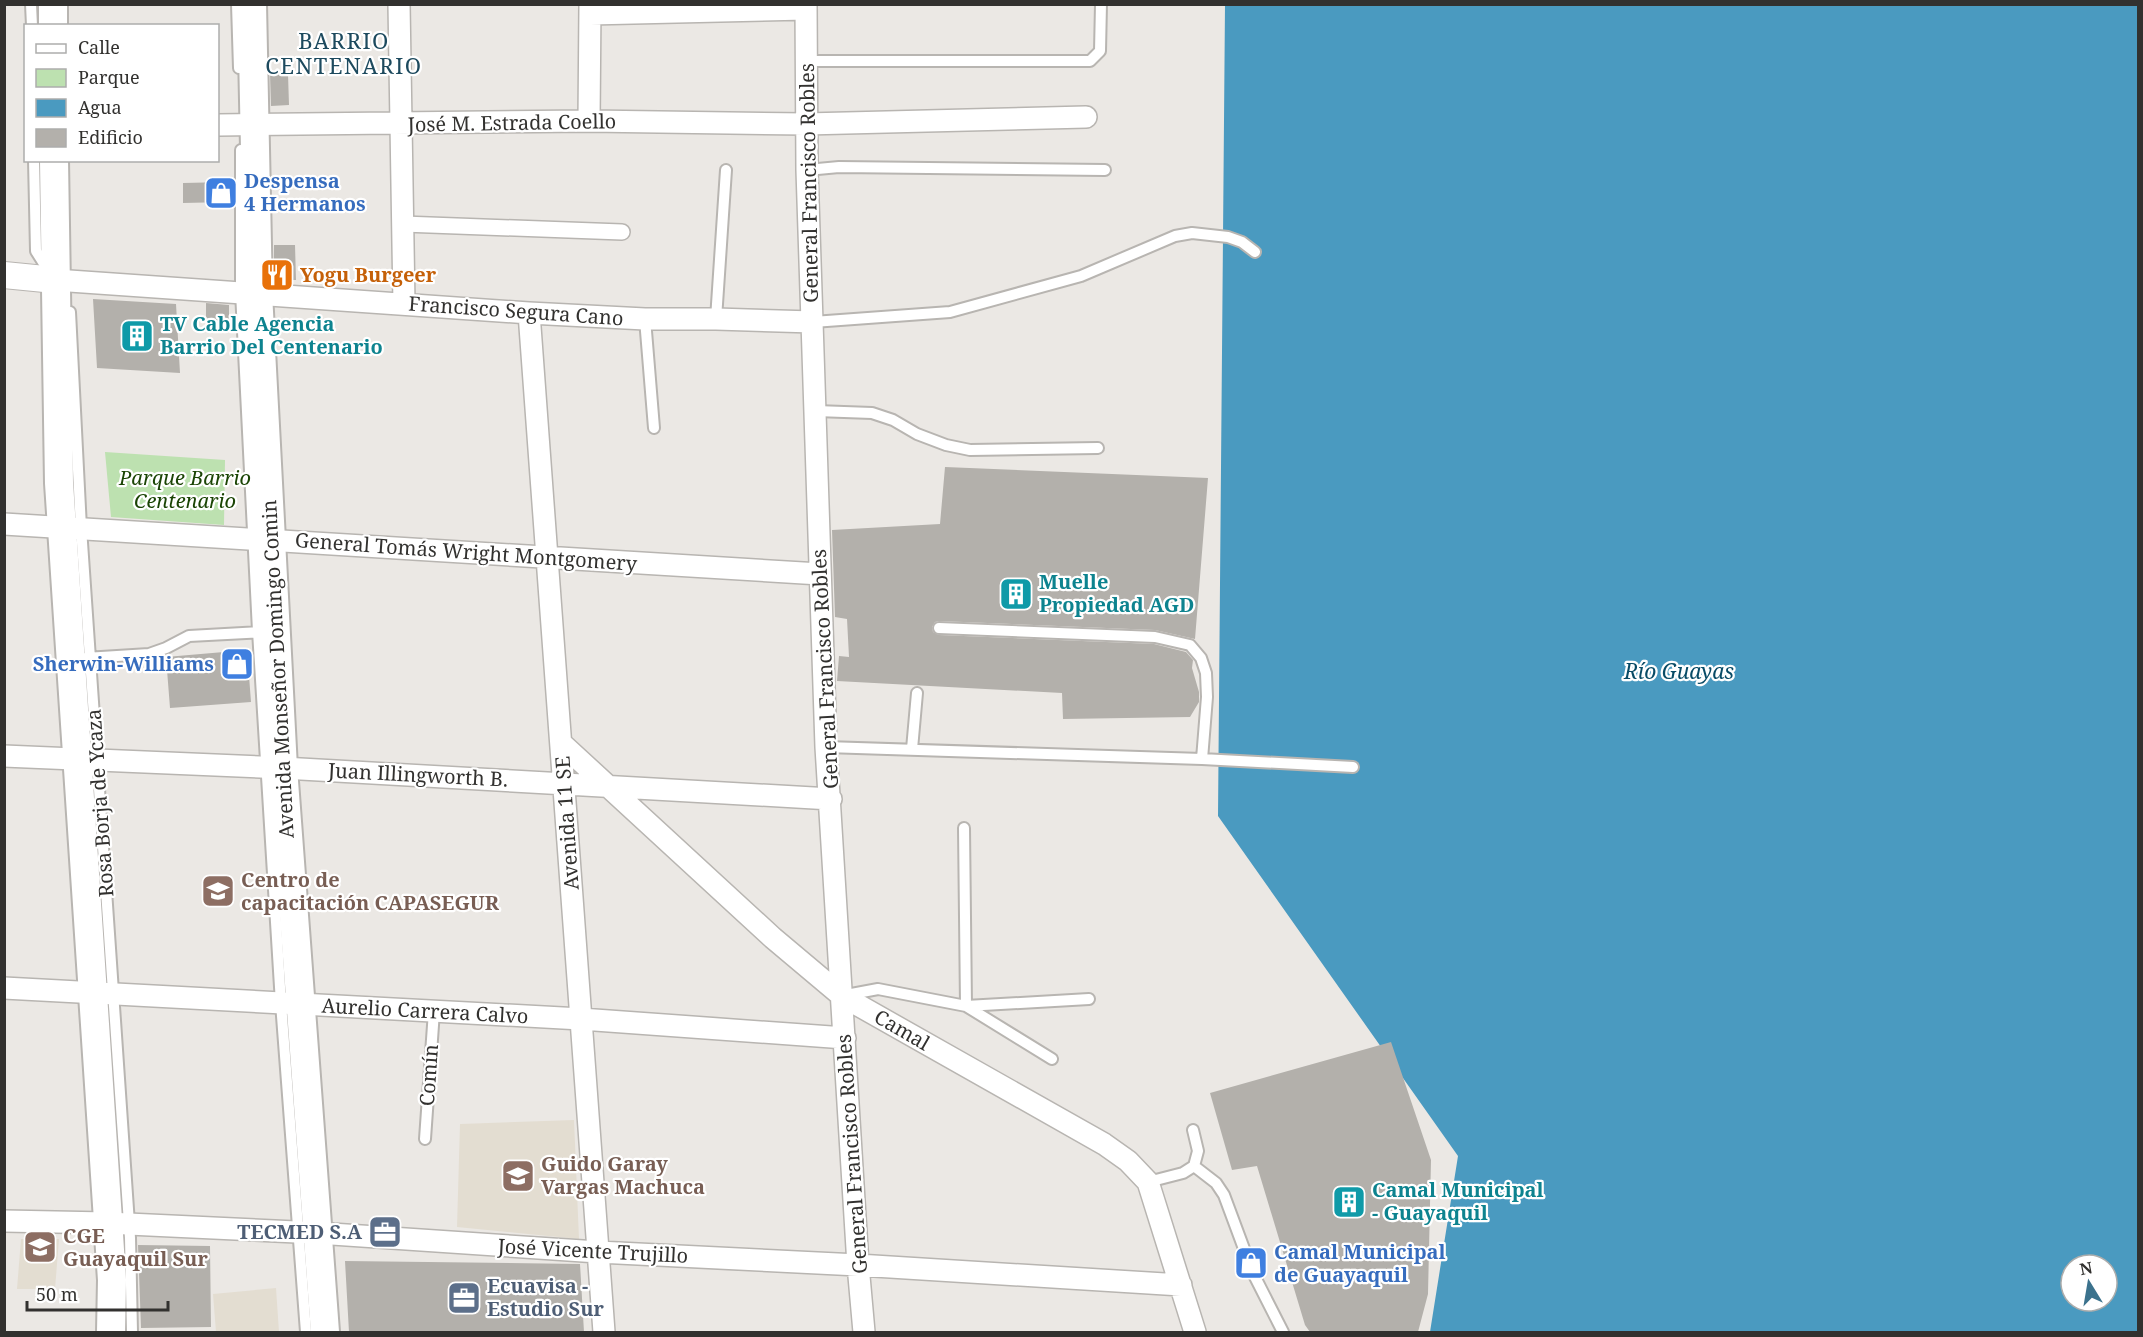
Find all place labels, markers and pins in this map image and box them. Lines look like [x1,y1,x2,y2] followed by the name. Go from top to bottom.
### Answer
[244,167,366,217] place label: Despensa 4 Hermanos
[203,175,239,211] shop icon: Despensa 4 Hermanos
[259,257,295,293] restaurant icon: Yogu Burgeer
[300,261,437,288] place label: Yogu Burgeer
[160,310,383,360] place label: TV Cable Agencia Barrio Del Centenario
[119,318,155,354] building icon: TV Cable Agencia Barrio Del Centenario
[1039,568,1194,618] place label: Muelle Propiedad AGD
[998,576,1034,612] building icon: Muelle Propiedad AGD
[219,646,255,682] shop icon: Sherwin-Williams
[33,650,214,677] place label: Sherwin-Williams
[241,866,500,916] place label: Centro de capacitación CAPASEGUR
[200,873,236,909] school or university icon: Centro de capacitación CAPASEGUR
[541,1150,705,1200] place label: Guido Garay Vargas Machuca
[500,1158,536,1194] school or university icon: Guido Garay Vargas Machuca
[1372,1176,1544,1226] place label: Camal Municipal - Guayaquil
[1331,1184,1367,1220] building icon: Camal Municipal - Guayaquil
[367,1214,403,1250] office icon: TECMED S.A
[237,1218,363,1245] place label: TECMED S.A
[63,1222,208,1272] place label: CGE Guayaquil Sur
[22,1229,58,1265] school or university icon: CGE Guayaquil Sur
[1274,1238,1446,1288] place label: Camal Municipal de Guayaquil
[1233,1245,1269,1281] shop icon: Camal Municipal de Guayaquil
[487,1272,605,1322] place label: Ecuavisa - Estudio Sur
[446,1280,482,1316] office icon: Ecuavisa - Estudio Sur

